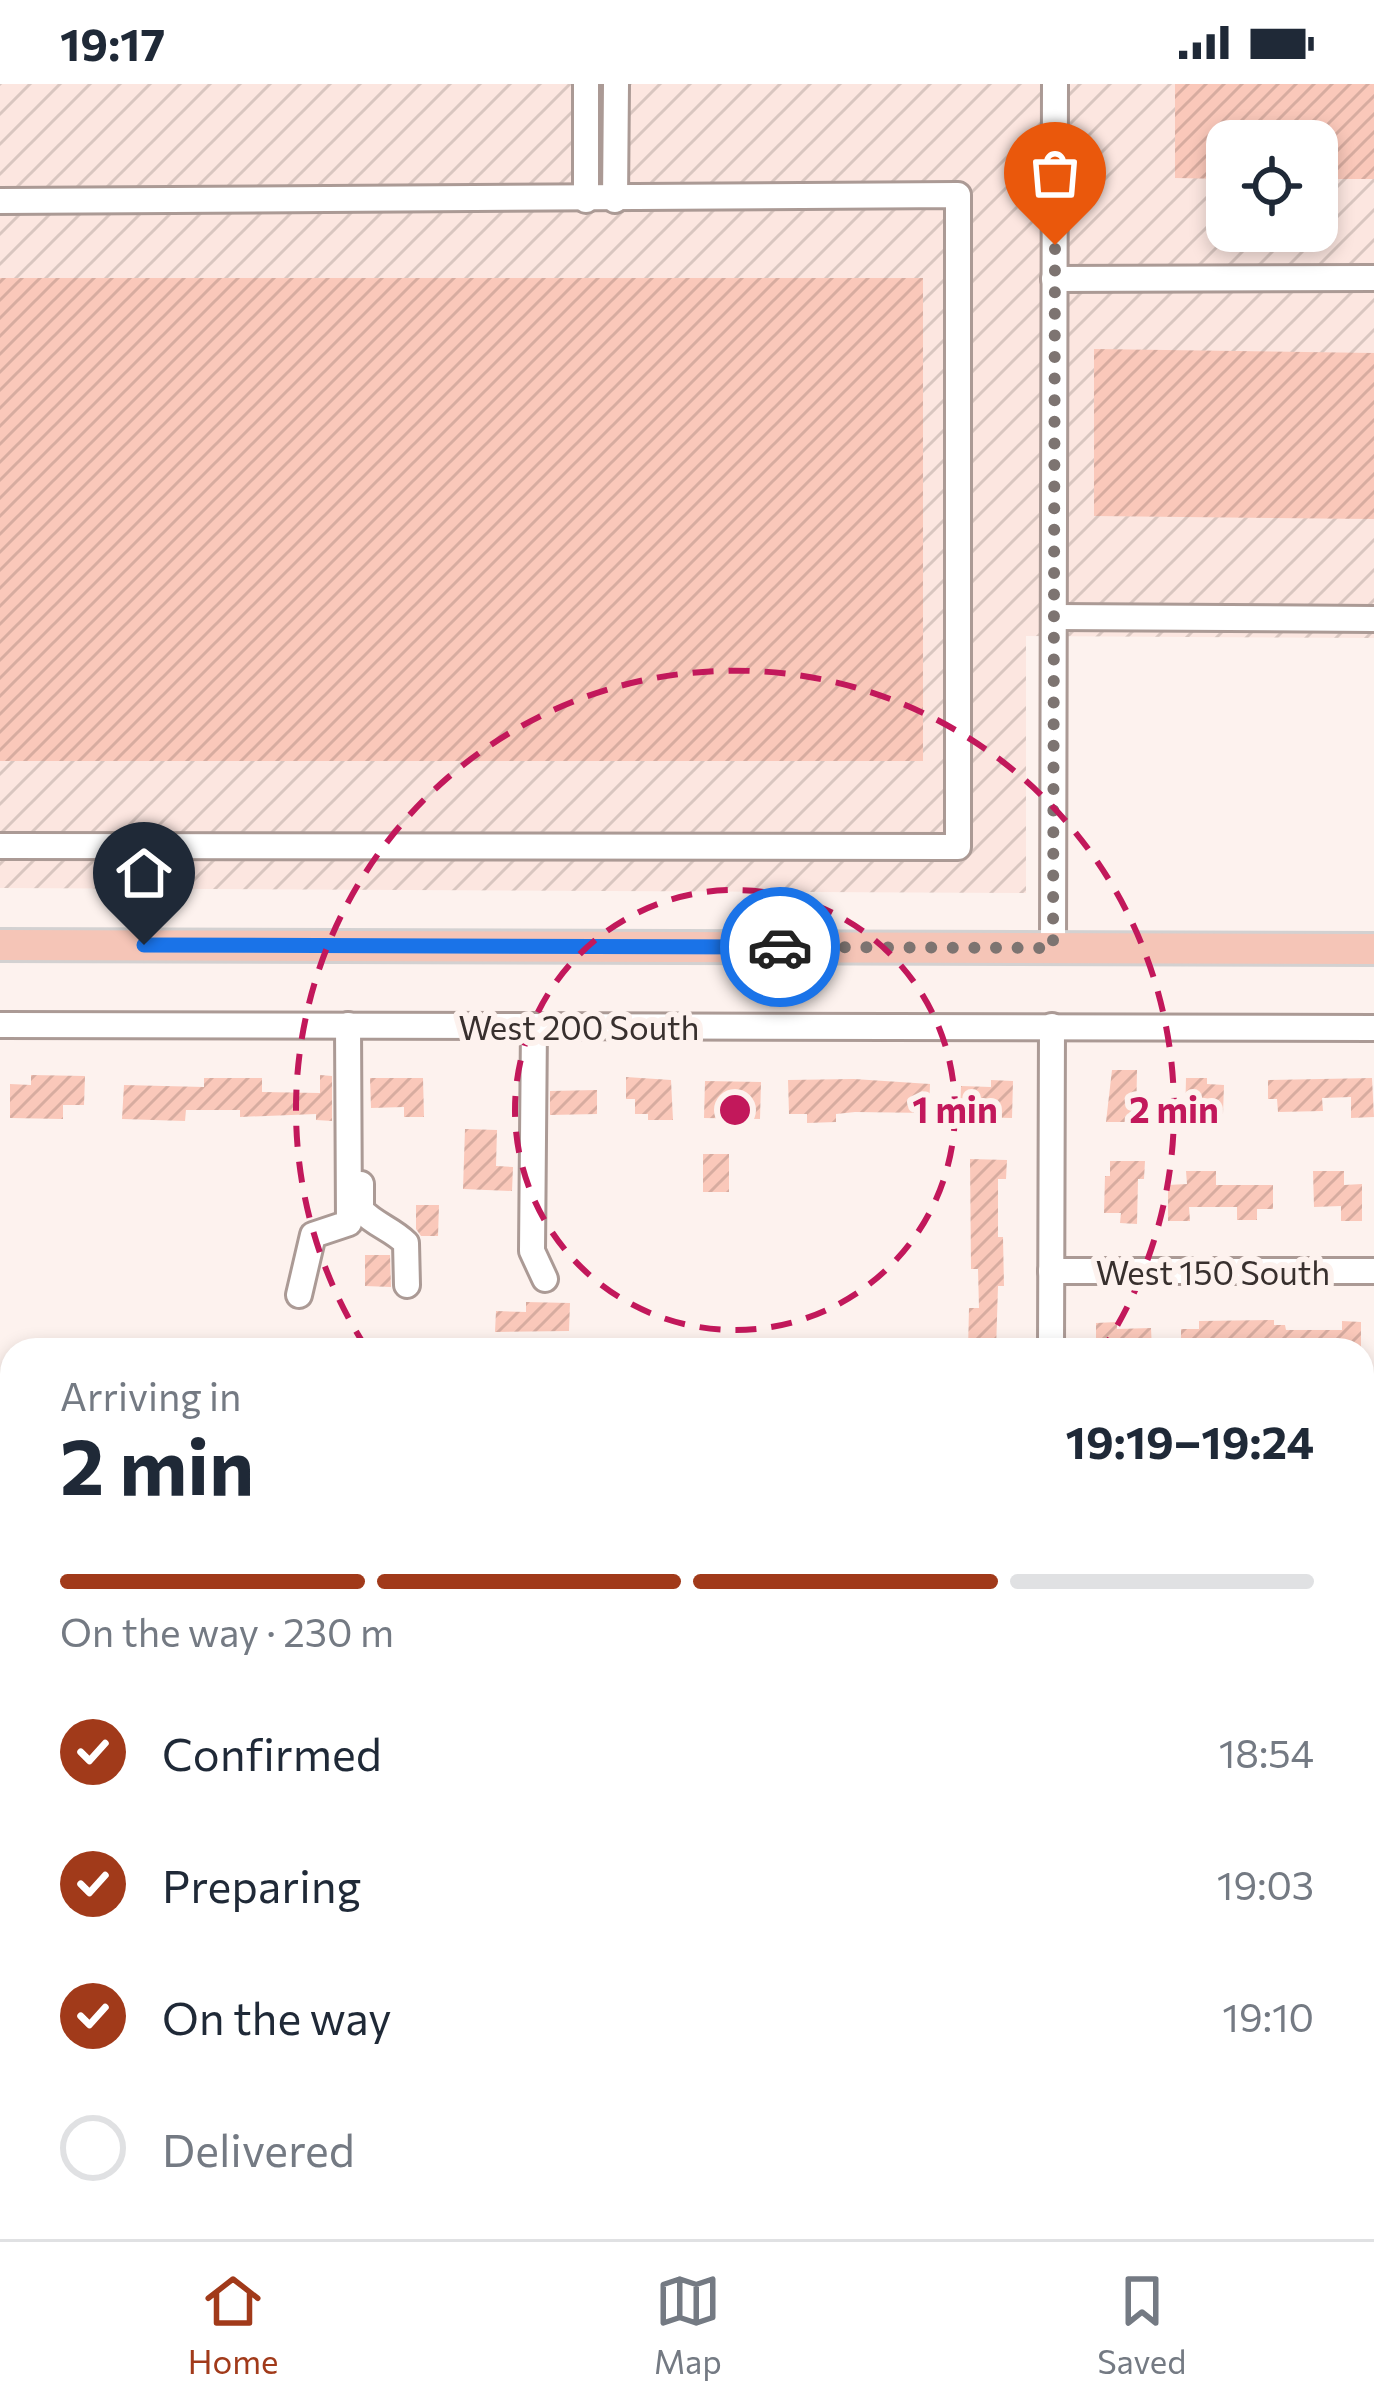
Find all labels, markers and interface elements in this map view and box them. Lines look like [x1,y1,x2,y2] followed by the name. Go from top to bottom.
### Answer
[60,15,165,70] text: 19:17
[1206,120,1338,252] map controls
[1206,120,1338,252] button: locate
[1004,122,1106,245] pin
[1022,140,1088,206] icon: bag
[93,822,195,945] pin
[111,840,177,906] icon: home
[720,887,840,1007] courier
[747,914,813,980] icon: car
[458,1006,700,1047] street label: West 200 South
[912,1086,998,1130] text: 1 min
[1129,1086,1219,1130] text: 2 min
[714,1089,756,1131] centre of rings
[1096,1251,1330,1292] street label: West 150 South
[60,1371,241,1419] text: Arriving in
[1066,1413,1314,1468] text: 19:19–19:24
[60,1416,254,1511] text: 2 min
[60,1607,394,1655] text: On the way · 230 m
[60,1719,126,1785] icon: check
[162,1725,382,1780] text: Confirmed
[1219,1728,1314,1776] text: 18:54
[60,1851,126,1917] icon: check
[162,1857,361,1912] text: Preparing
[1217,1860,1314,1908] text: 19:03
[60,1983,126,2049] icon: check
[162,1989,392,2044] text: On the way
[1222,1992,1314,2040] text: 19:10
[162,2121,355,2176] text: Delivered
[188,2268,278,2381] tab: Home
[654,2268,722,2381] tab: Map
[1097,2268,1186,2381] tab: Saved

